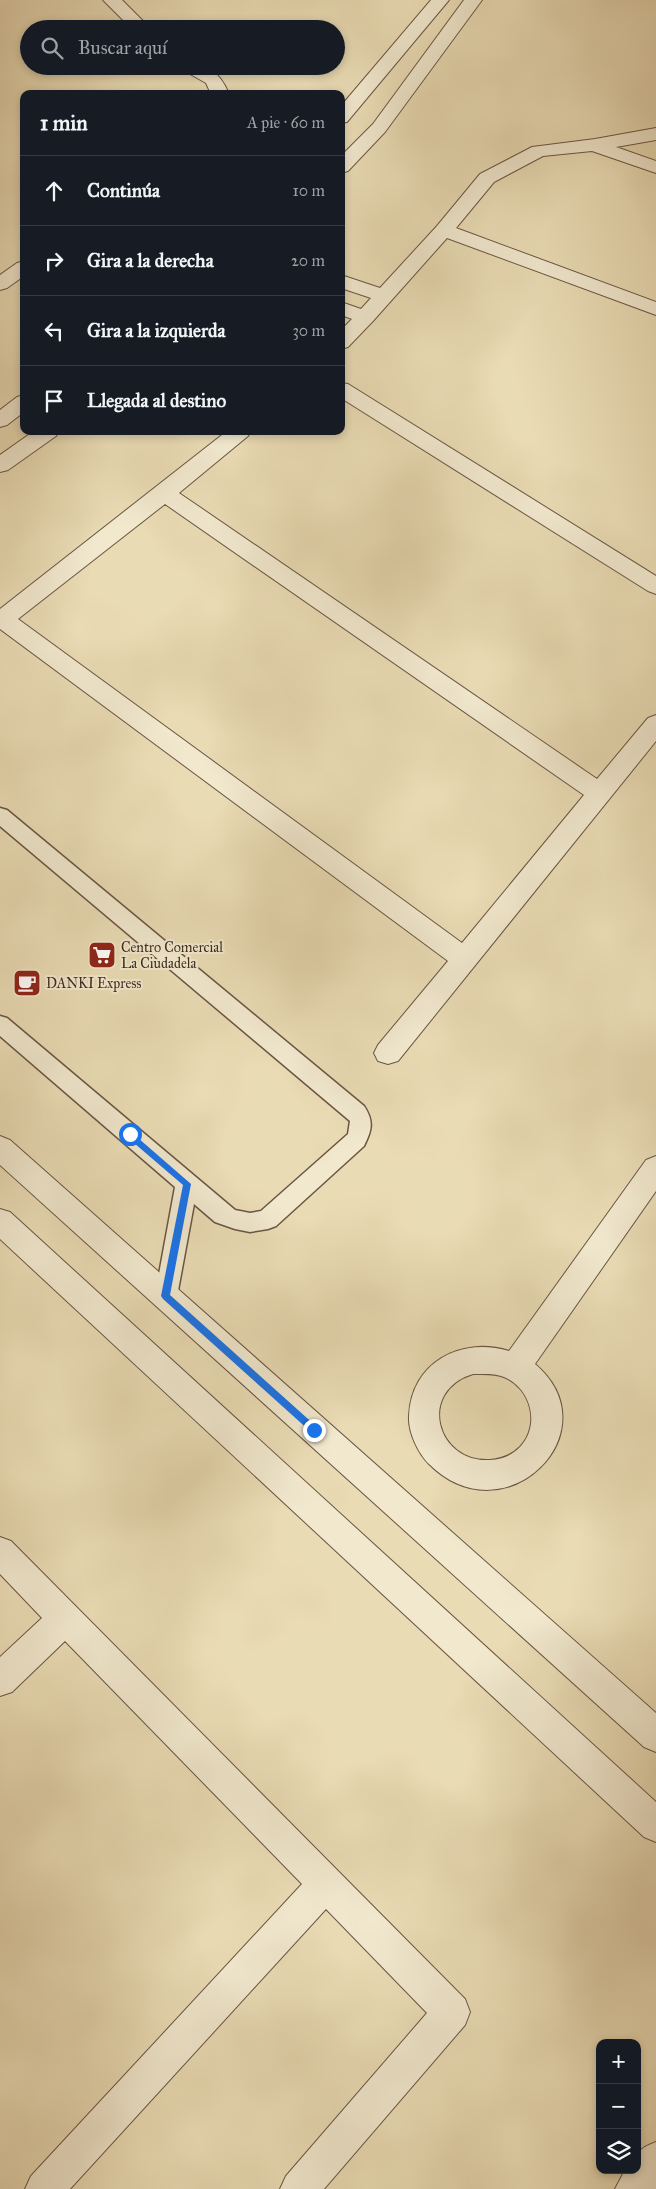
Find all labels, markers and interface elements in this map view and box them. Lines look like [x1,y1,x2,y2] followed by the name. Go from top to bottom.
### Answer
[20,20,345,75] search box
[38,34,66,62] icon: search
[78,36,167,59] text: Buscar aquí
[40,110,88,136] text: 1 min
[247,113,325,132] text: A pie · 60 m
[40,177,68,205] icon: ahead
[87,179,160,202] text: Continúa
[293,181,325,200] text: 10 m
[40,247,68,275] icon: right
[87,249,214,272] text: Gira a la derecha
[291,251,325,270] text: 20 m
[40,317,68,345] icon: left
[87,319,226,342] text: Gira a la izquierda
[292,321,325,340] text: 30 m
[40,387,68,415] icon: arrive
[87,389,226,412] text: Llegada al destino
[121,939,223,972] place label: Centro Comercial La Ciudadela
[87,940,117,970] supermarket icon: Centro Comercial La Ciudadela
[12,968,42,998] cafe icon: DANKI Express
[46,975,141,992] place label: DANKI Express
[119,1123,142,1146] route start
[303,1419,326,1442] route end
[596,2039,641,2174] map controls
[596,2039,641,2084] button: +
[596,2084,641,2129] button: −
[596,2129,641,2174] button: layers

